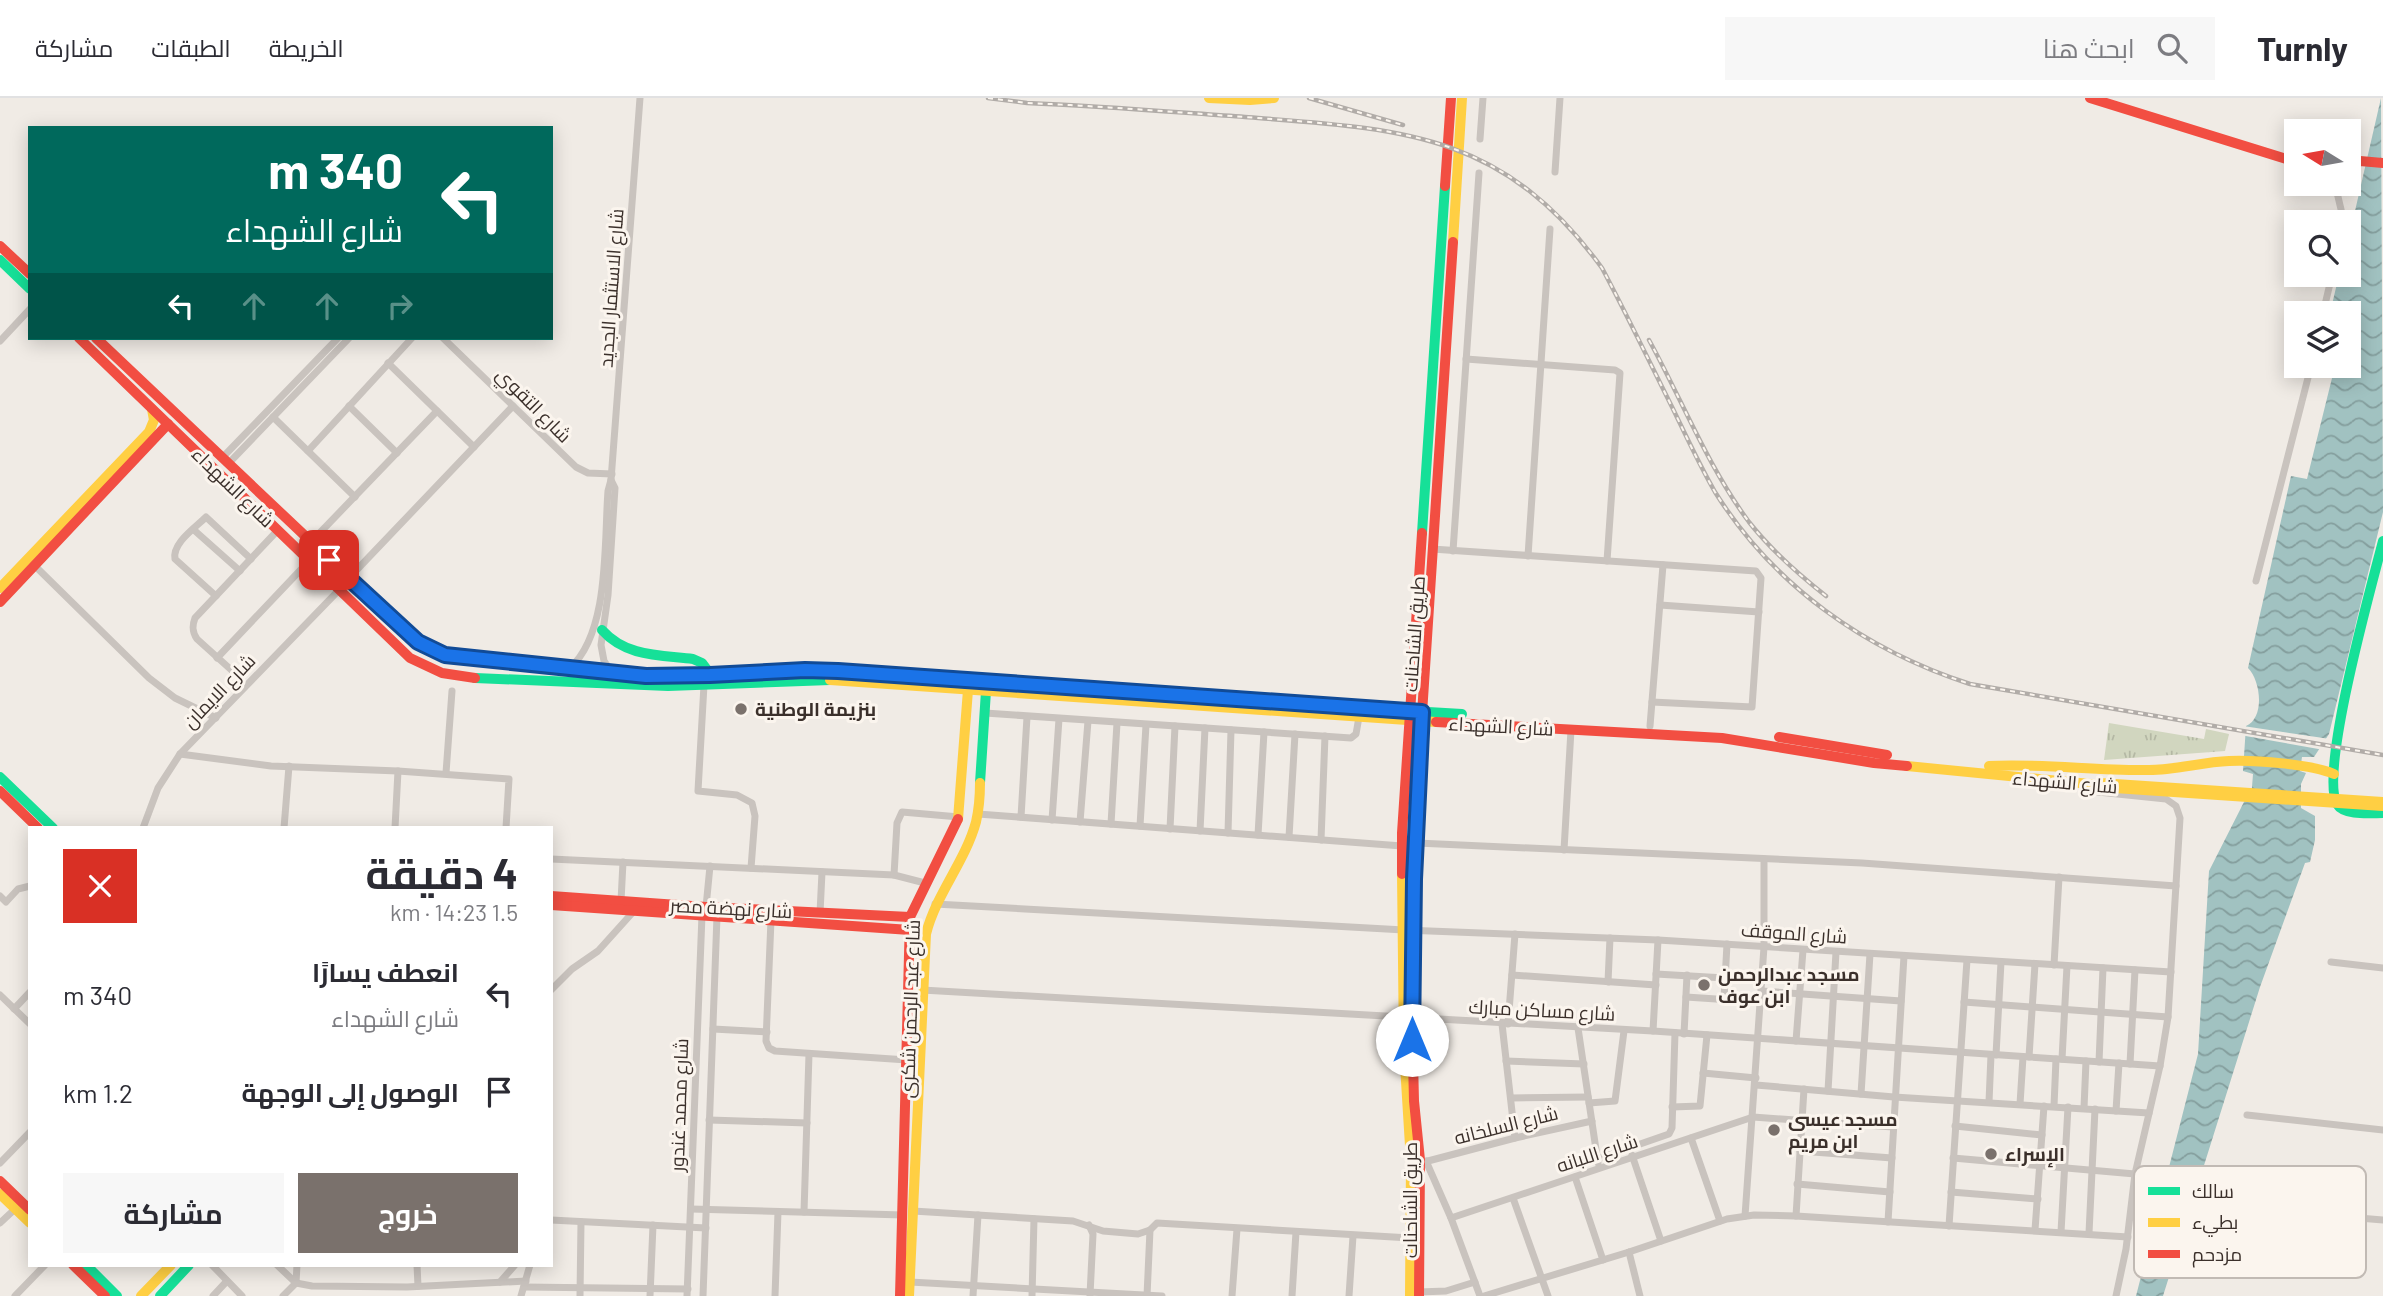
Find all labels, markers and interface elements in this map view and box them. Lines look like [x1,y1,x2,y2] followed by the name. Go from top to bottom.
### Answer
[1725,17,2215,80] search box
[2257,28,2348,68] text: Turnly
[2153,29,2191,67] icon: search
[2043,32,2135,63] text: ابحث هنا
[35,33,113,62] text: مشاركة
[151,33,231,62] text: الطبقات
[269,33,344,62] text: الخريطة
[2284,119,2361,196] north arrow
[2284,119,2361,378] map controls
[268,140,403,199] text: 340 m
[427,154,518,245] icon: left
[593,208,631,368] street label: شارع الاستثمار الجديد
[225,210,403,248] text: شارع الشهداء
[2284,210,2361,287] button: search
[162,287,200,325] icon: left
[235,287,273,325] icon: ahead
[308,287,346,325] icon: ahead
[381,287,419,325] icon: right
[2284,301,2361,378] button: layers
[489,362,577,450] street label: شارع التقوي
[185,442,279,534] street label: شارع الشهداء
[299,530,359,590] pin
[310,541,348,579] icon: arrive
[1398,575,1431,693] street label: طريق الشاحنات
[178,649,262,735] street label: شارع الايمان
[755,697,876,721] place label: بنزيمة الوطنية
[733,701,749,717] marker: بنزيمة الوطنية
[1448,711,1554,743] street label: شارع الشهداء
[2011,765,2119,801] street label: شارع الشهداء
[365,847,518,897] text: 4 دقيقة
[63,849,137,923] button: close
[668,893,793,925] street label: شارع نهضة مصر
[390,898,518,926] text: 1.5 km · 14:23
[1740,917,1848,951] street label: شارع الموقف
[895,919,927,1099] street label: شارع عبد الرحمن شكرى
[312,956,459,987] text: انعطف يسارًا
[1718,962,1860,1008] place label: مسجد عبدالرحمن ابن عوف
[480,975,518,1013] icon: left
[1696,977,1712,993] marker: مسجد عبدالرحمن ابن عوف
[63,979,132,1010] text: 340 m
[1468,994,1616,1028] street label: شارع مساكن مبارك
[1375,1003,1449,1077] position arrow
[331,1004,459,1032] text: شارع الشهداء
[665,1038,695,1173] street label: شارع محمد غندور
[480,1073,518,1111] icon: arrive
[241,1076,459,1107] text: الوصول إلى الوجهة
[63,1077,133,1108] text: 1.2 km
[1452,1101,1561,1151] street label: شارع السلخانه
[1788,1107,1898,1155] place label: مسجد عيسى ابن مريم
[1766,1122,1782,1138] marker: مسجد عيسى ابن مريم
[1553,1129,1641,1179] street label: شارع اللبانه
[1398,1142,1423,1258] street label: طريق الشاحنات
[2005,1142,2065,1168] place label: الإسراء
[1983,1146,1999,1162] marker: الإسراء
[2134,1166,2366,1278] legend
[63,1173,284,1253] button: مشاركة
[298,1173,518,1253] button: خروج
[2192,1179,2234,1202] text: سالك
[2192,1210,2238,1237] text: بطيء
[2192,1242,2242,1268] text: مزدحم

